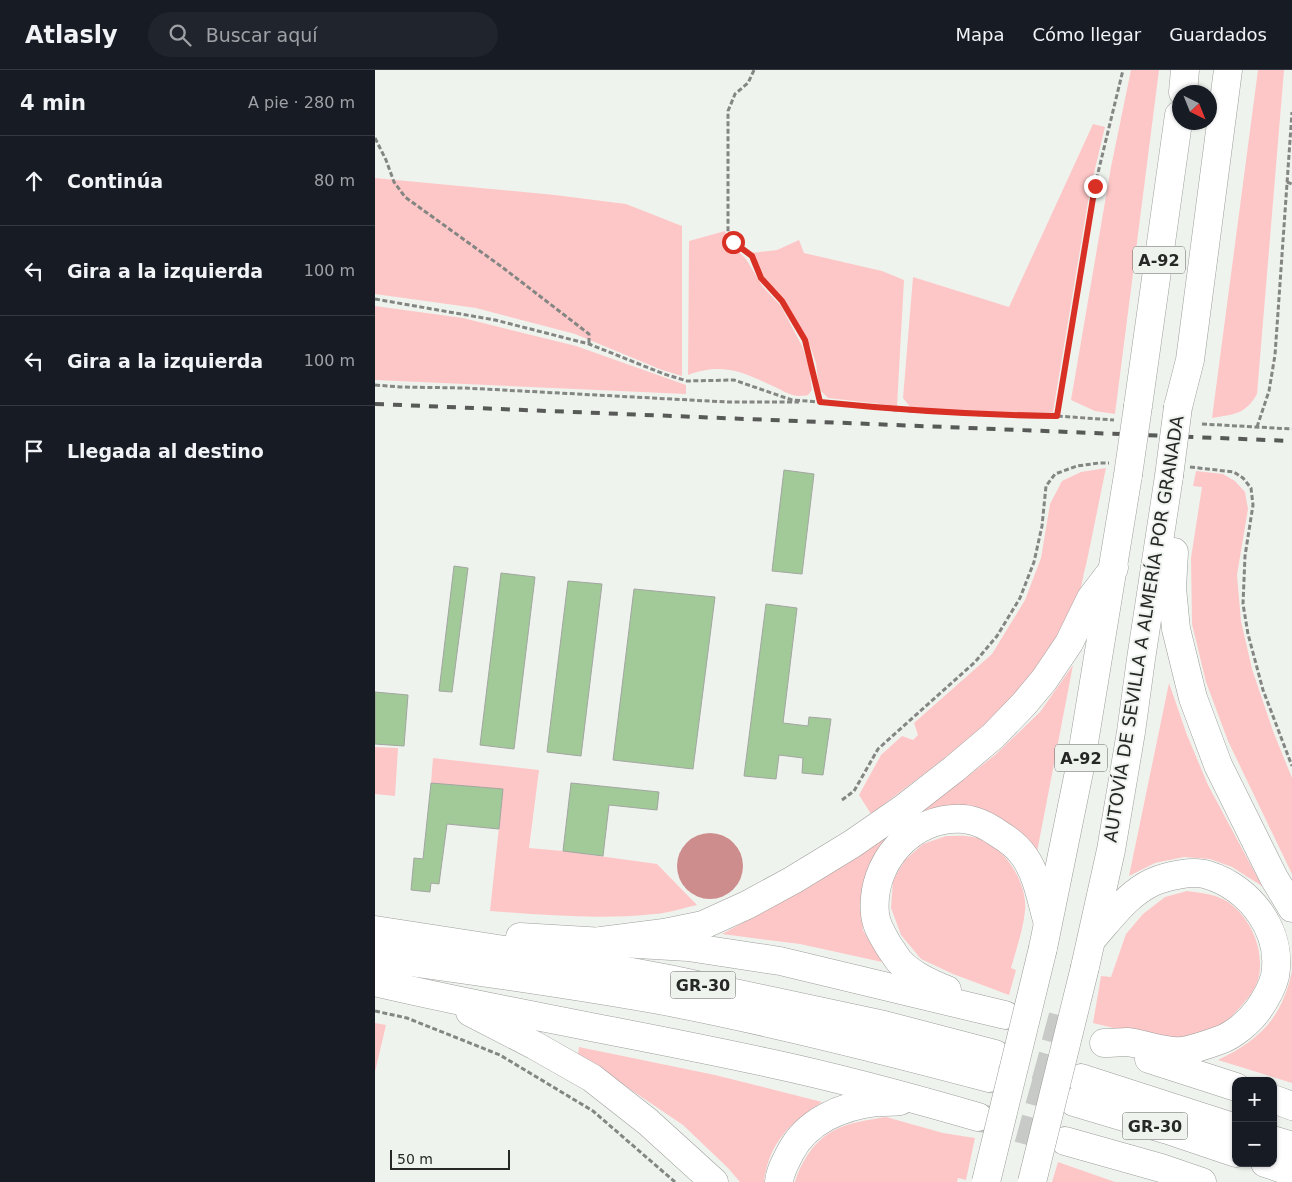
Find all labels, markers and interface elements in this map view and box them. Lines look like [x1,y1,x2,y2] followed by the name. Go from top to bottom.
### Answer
[148,12,498,57] search box
[25,21,118,49] text: Atlasly
[166,21,194,49] icon: search
[206,24,318,46] text: Buscar aquí
[955,24,1004,45] text: Mapa
[1032,24,1141,45] text: Cómo llegar
[1169,24,1267,45] text: Guardados
[1172,85,1217,130] north arrow
[20,91,86,115] text: 4 min
[248,93,355,112] text: A pie · 280 m
[20,167,48,195] icon: ahead
[67,170,163,192] text: Continúa
[314,171,355,190] text: 80 m
[1084,175,1107,198] route end
[722,231,745,254] route start
[1133,246,1185,274] road number: A-92
[20,257,48,285] icon: left
[67,260,263,282] text: Gira a la izquierda
[304,261,355,280] text: 100 m
[20,347,48,375] icon: left
[67,350,263,372] text: Gira a la izquierda
[304,351,355,370] text: 100 m
[1099,413,1188,844] street label: AUTOVÍA DE SEVILLA A ALMERÍA POR GRANADA
[20,437,48,465] icon: arrive
[67,440,264,462] text: Llegada al destino
[1055,744,1107,771] road number: A-92
[671,972,735,998] road number: GR-30
[1232,1077,1277,1167] map controls
[1232,1077,1277,1122] button: +
[1123,1112,1187,1140] road number: GR-30
[1232,1122,1277,1167] button: −
[390,1147,510,1170] scale bar
[397,1151,433,1167] text: 50 m

